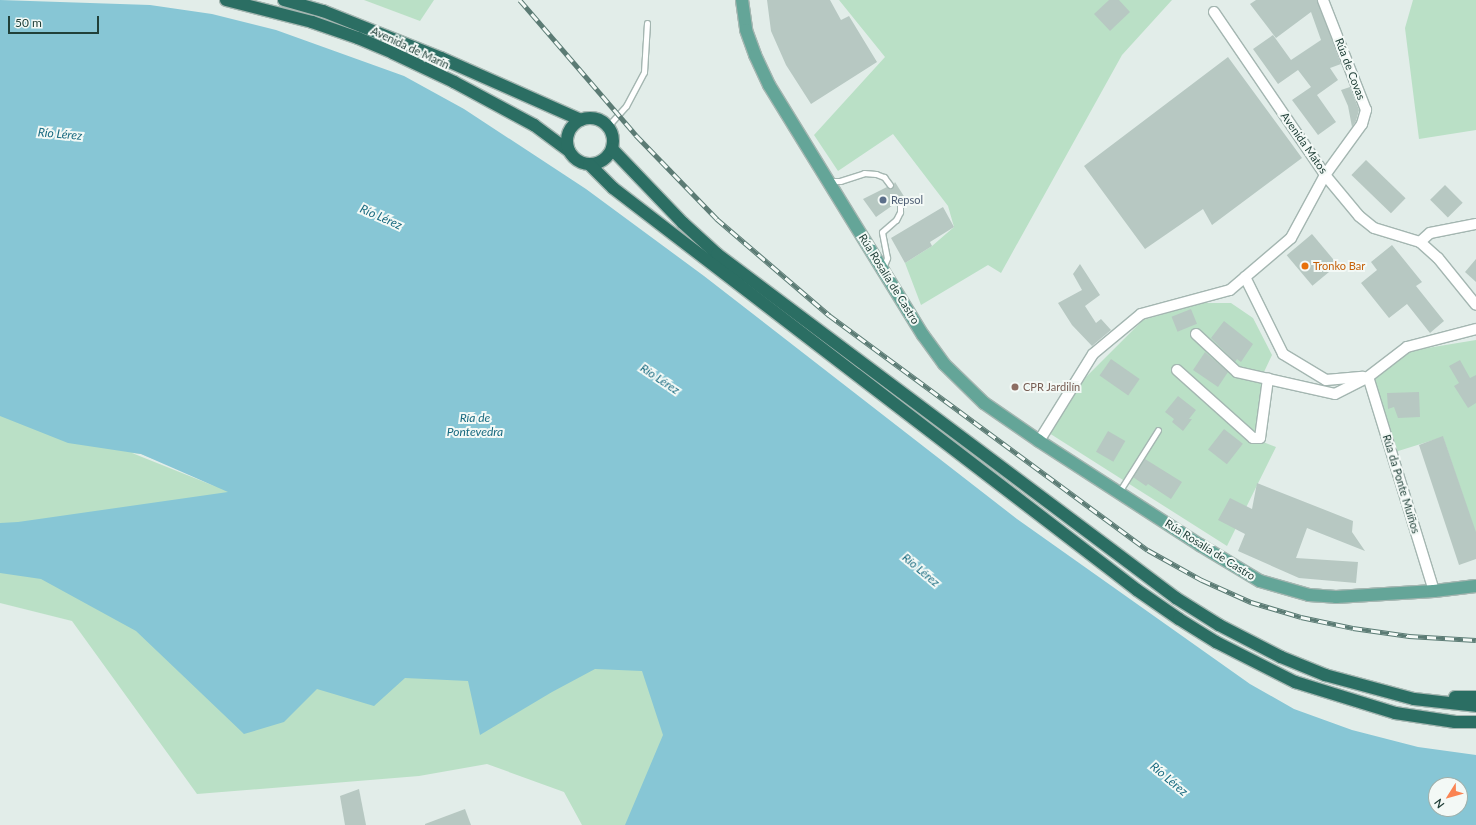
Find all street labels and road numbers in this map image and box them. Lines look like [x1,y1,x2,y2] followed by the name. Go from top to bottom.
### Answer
[369,24,451,72] street label: Avenida de Marín
[1332,36,1368,102] street label: Rúa de Covas
[1278,110,1330,176] street label: Avenida Matos
[856,231,922,327] street label: Rúa Rosalía de Castro
[1380,433,1422,535] street label: Rúa da Ponte Muíños
[1162,517,1258,583] street label: Rúa Rosalía de Castro

